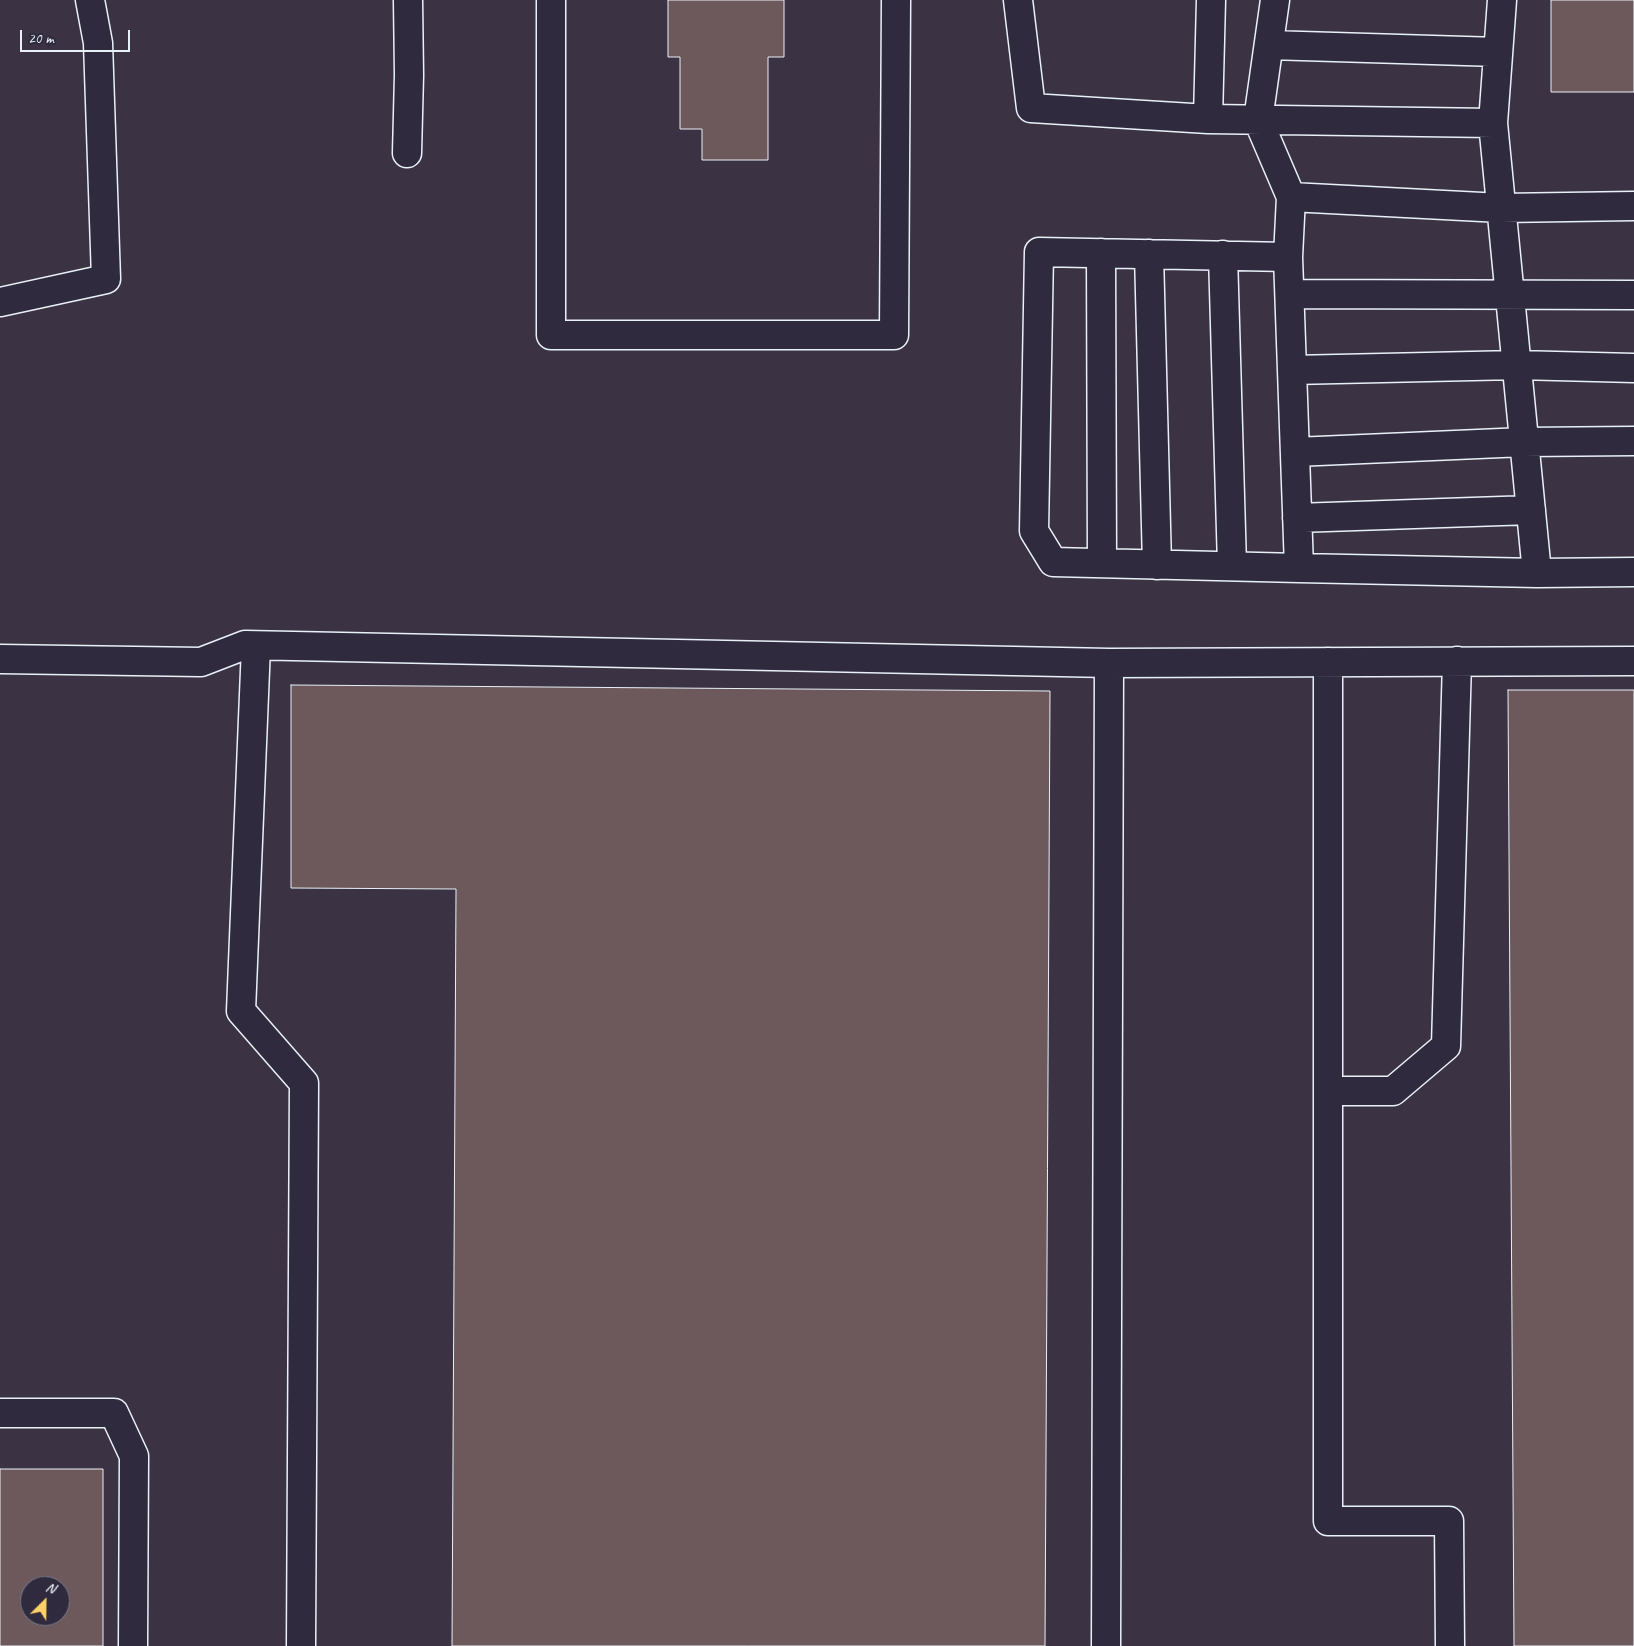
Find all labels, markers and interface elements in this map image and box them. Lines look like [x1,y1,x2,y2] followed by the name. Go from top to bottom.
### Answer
[22,20,132,52] scale bar
[28,29,54,48] text: 20 m
[20,1576,70,1626] north arrow
[43,1578,58,1597] text: N

